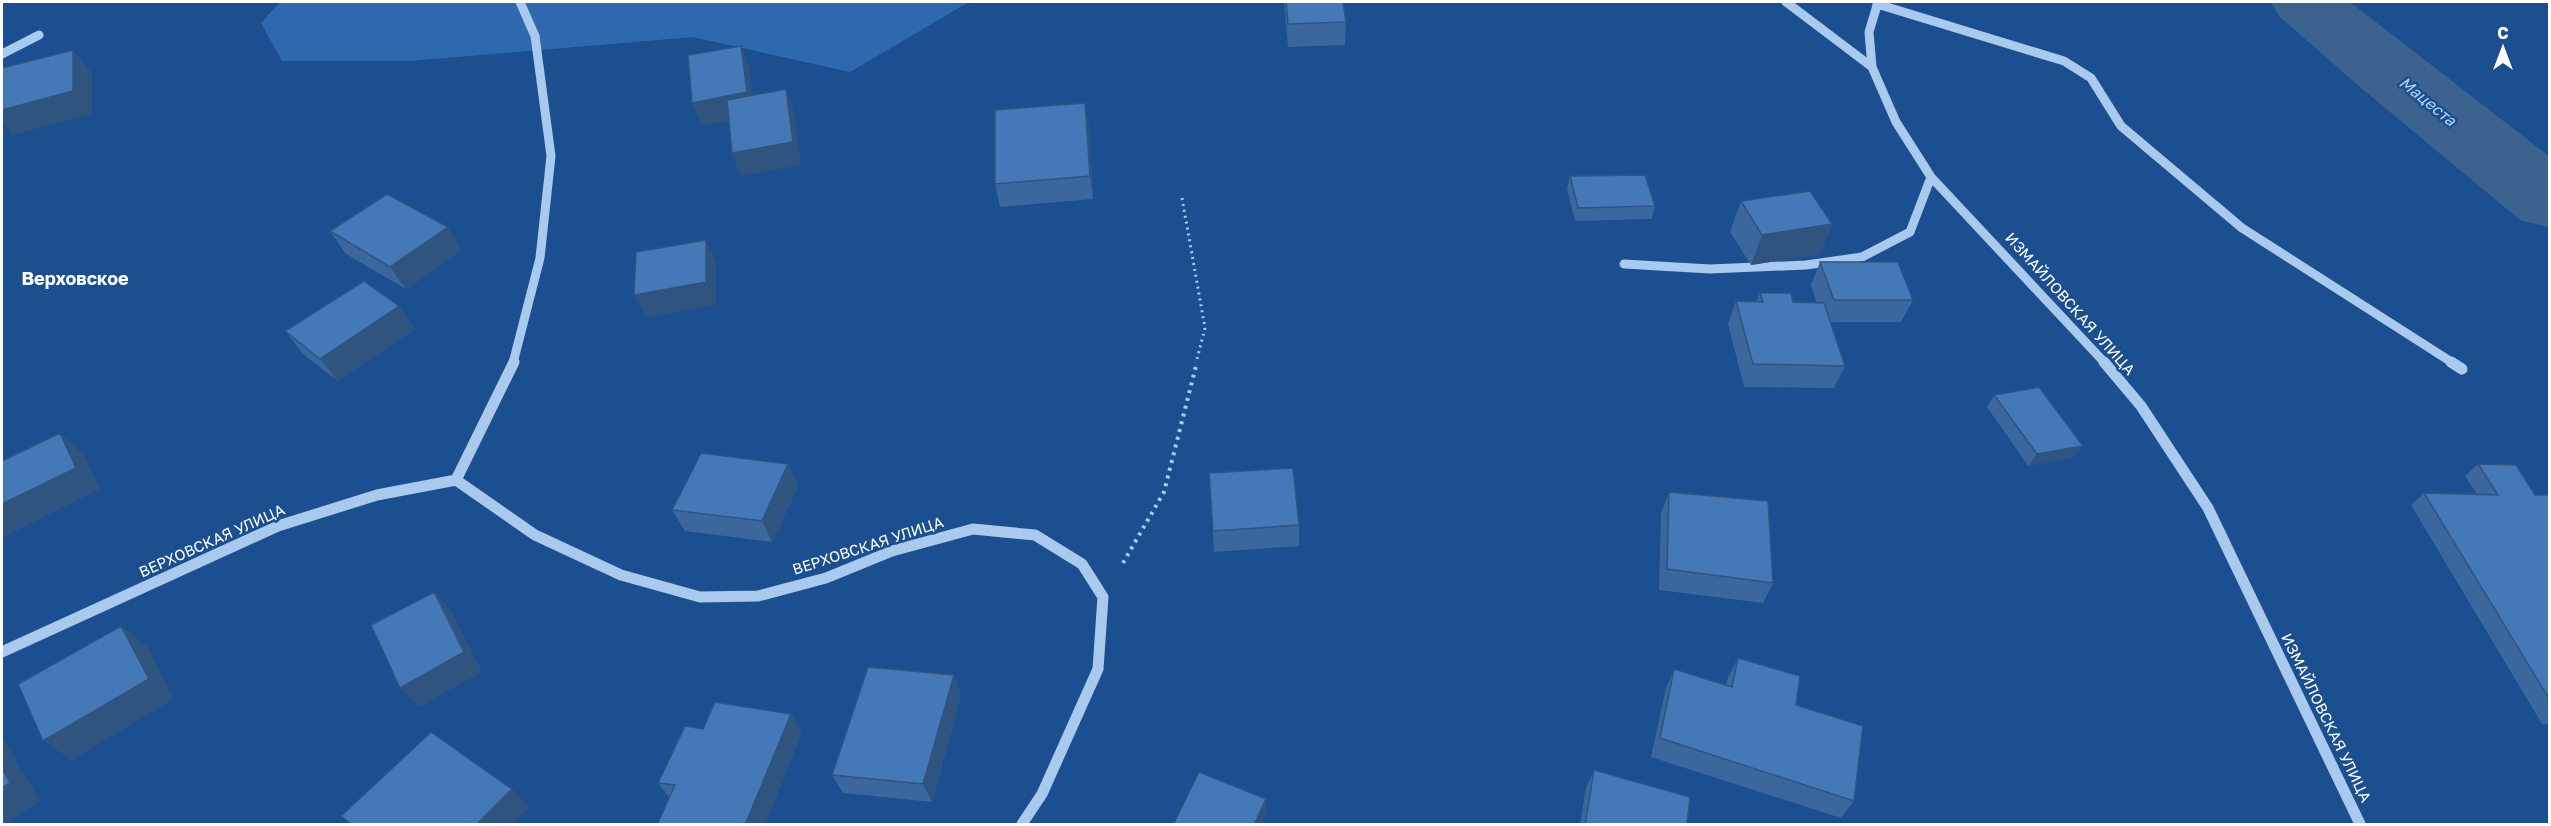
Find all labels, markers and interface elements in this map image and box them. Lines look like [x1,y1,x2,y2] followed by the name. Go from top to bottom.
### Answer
[2473,18,2533,78] north arrow
[2497,23,2509,43] text: С
[2396,72,2461,131] water label: Мацеста
[2002,228,2139,378] street label: ИЗМАЙЛОВСКАЯ УЛИЦА
[21,267,129,289] district label: Верховское
[136,500,287,580] street label: ВЕРХОВСКАЯ УЛИЦА
[790,512,945,578] street label: ВЕРХОВСКАЯ УЛИЦА
[2278,630,2376,805] street label: ИЗМАЙЛОВСКАЯ УЛИЦА

